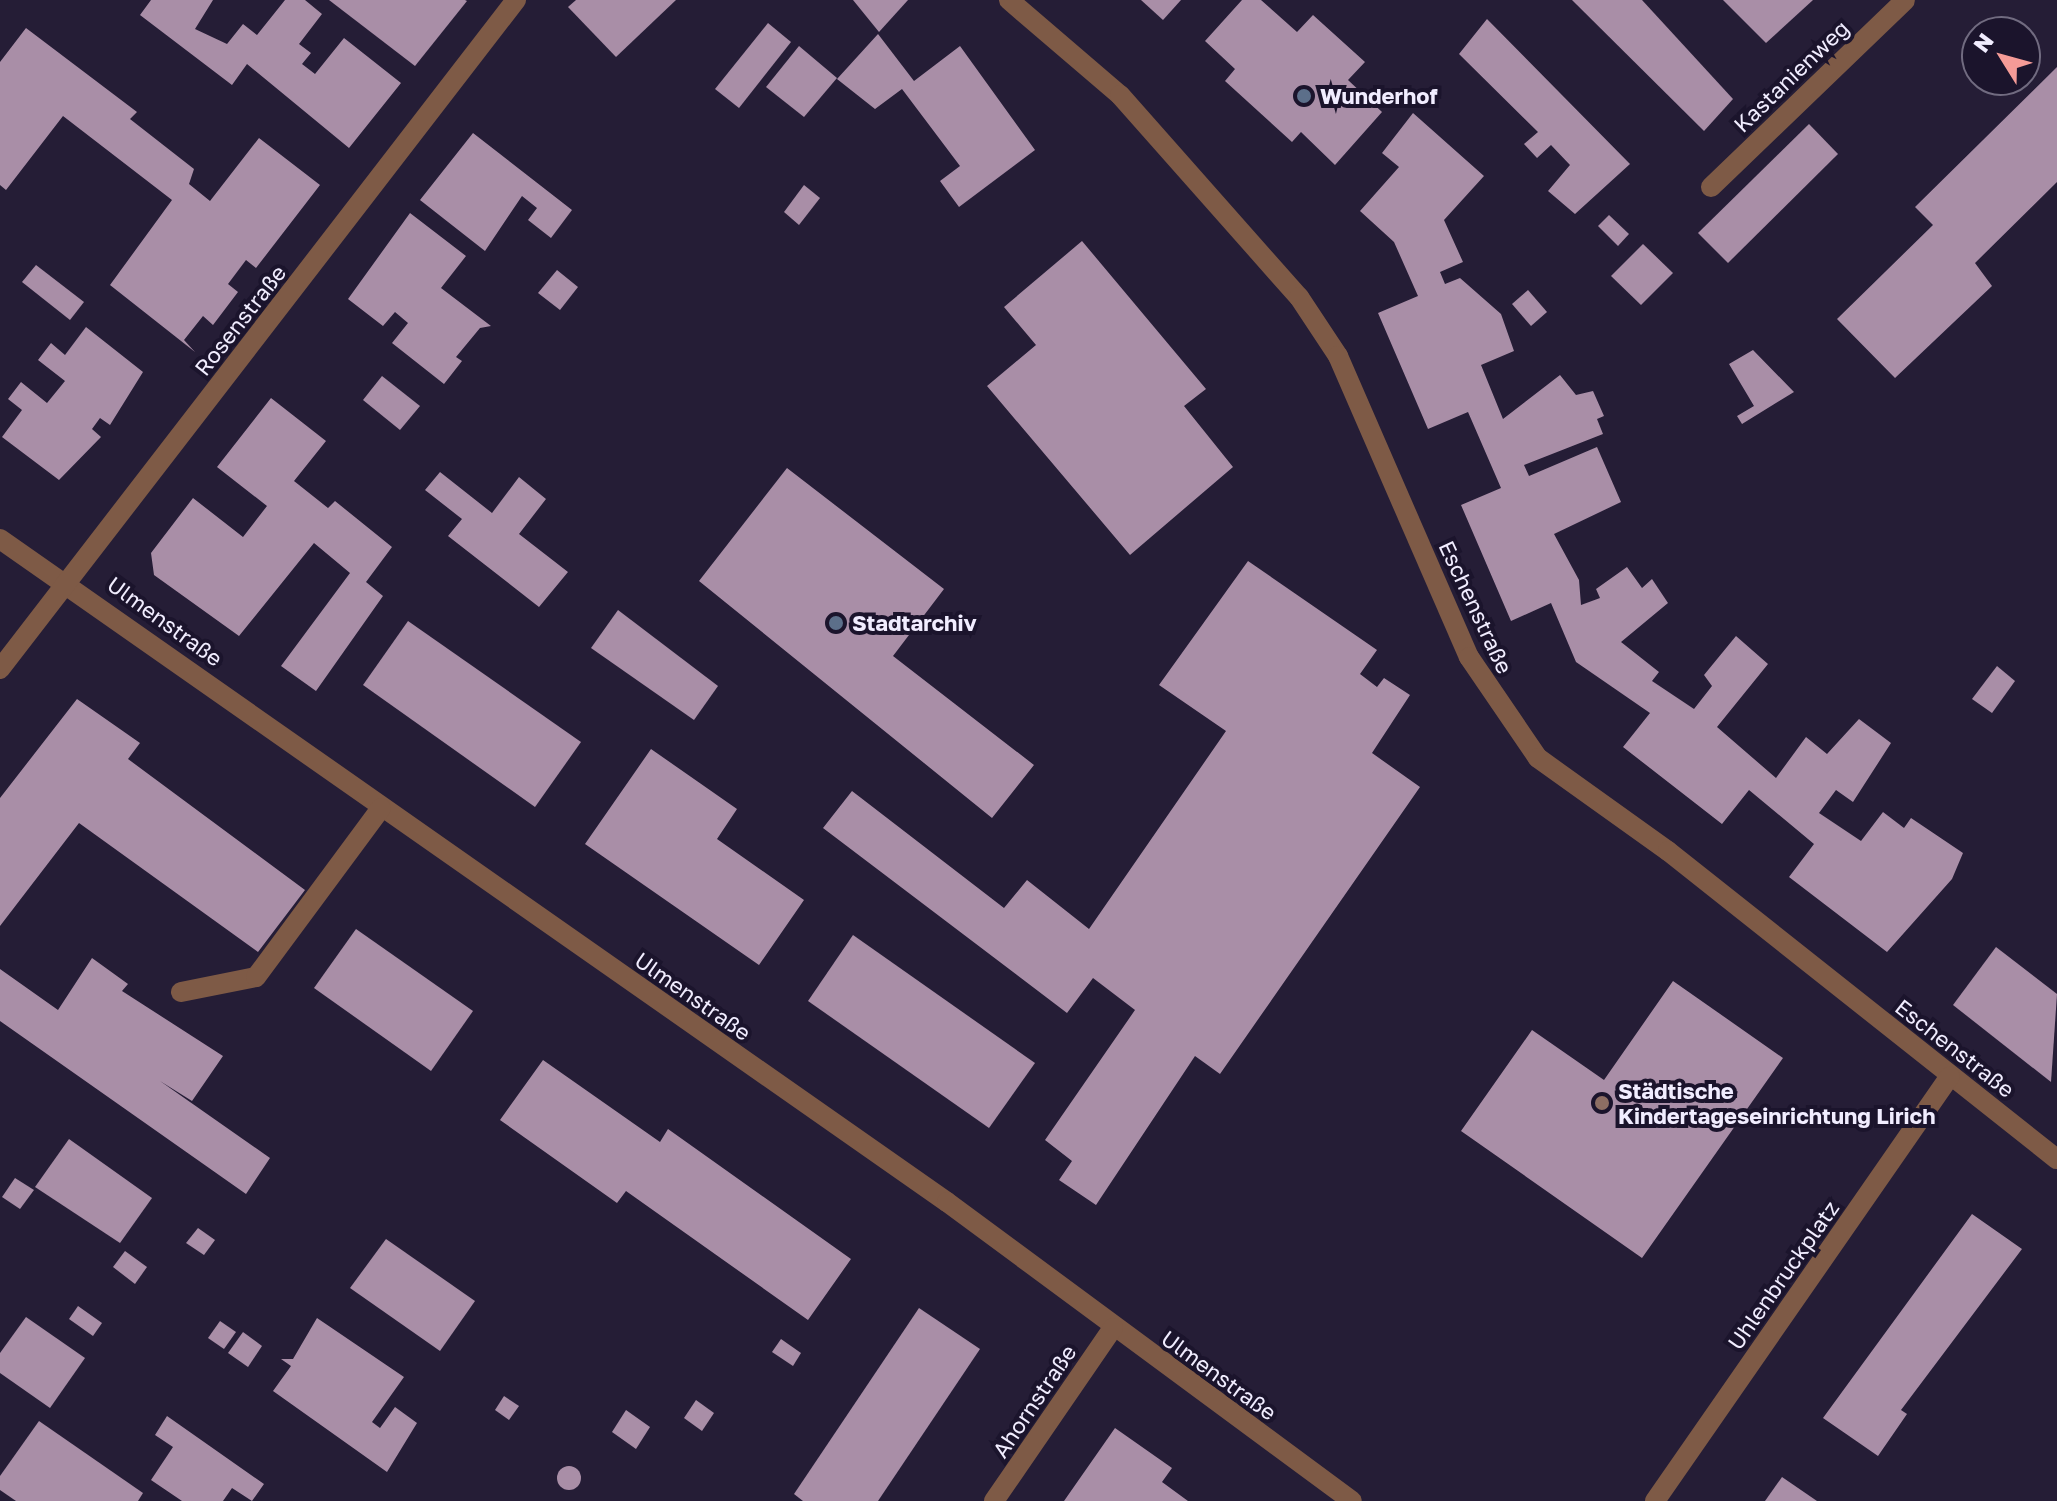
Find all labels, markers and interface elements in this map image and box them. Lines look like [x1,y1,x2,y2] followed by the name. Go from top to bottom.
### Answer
[1728,15,1854,137] street label: Kastanienweg
[1961,16,2041,96] north arrow
[1967,28,1999,57] text: N
[1320,83,1437,109] place label: Wunderhof
[1295,87,1313,105] marker: Wunderhof
[189,260,291,380] street label: Rosenstraße
[1434,536,1518,678] street label: Eschenstraße
[102,570,228,672] street label: Ulmenstraße
[852,610,977,636] place label: Stadtarchiv
[827,614,845,632] marker: Stadtarchiv
[630,946,756,1046] street label: Ulmenstraße
[1890,993,2020,1103] street label: Eschenstraße
[1618,1077,1935,1128] place label: Städtische Kindertageseinrichtung Lirich
[1593,1094,1611,1112] marker: Städtische Kindertageseinrichtung Lirich
[1722,1195,1844,1355] street label: Uhlenbruckplatz
[1156,1324,1282,1426] street label: Ulmenstraße
[987,1340,1081,1462] street label: Ahornstraße

